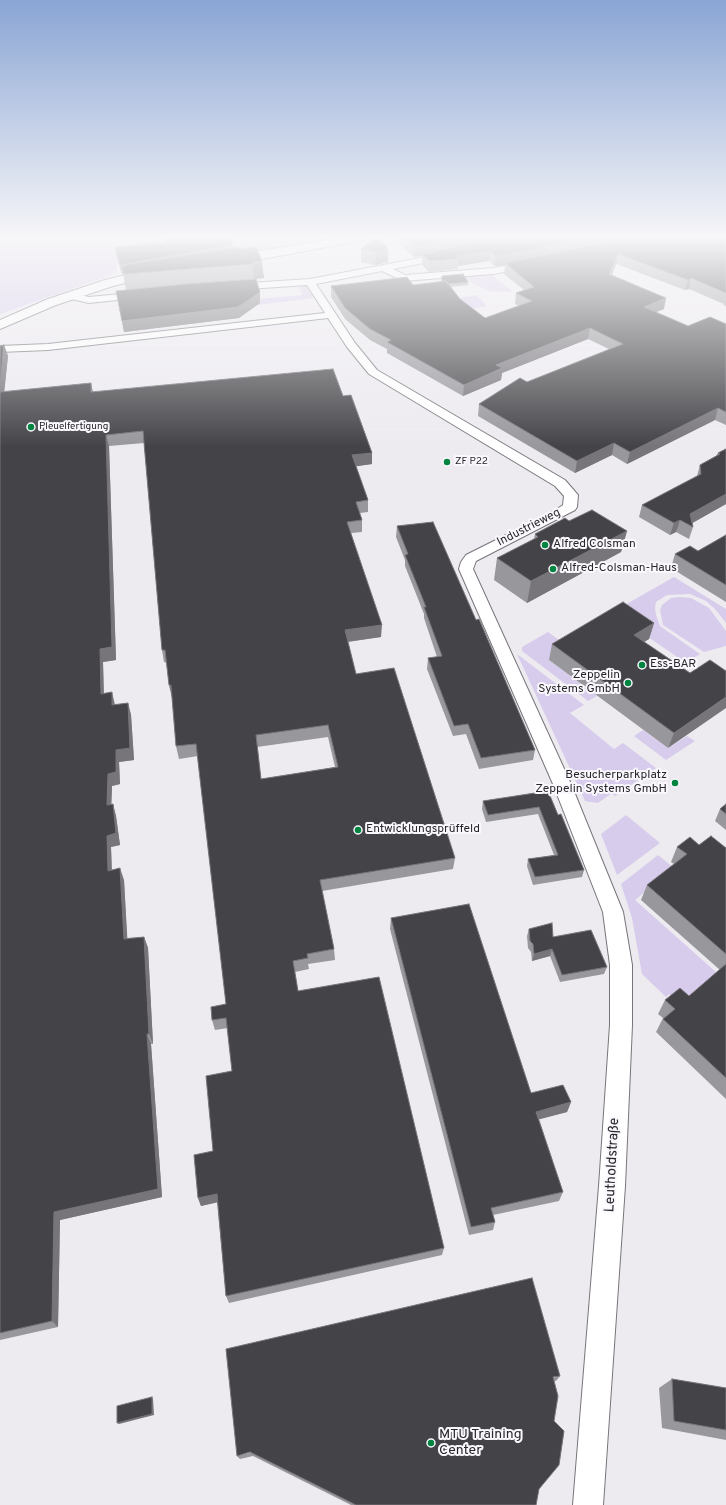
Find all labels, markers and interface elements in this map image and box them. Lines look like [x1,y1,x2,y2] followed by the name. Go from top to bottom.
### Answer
[39,421,108,433] place label: Pleuelfertigung
[26,422,36,432] marker: Pleuelfertigung
[455,456,488,468] place label: ZF P22
[442,457,452,467] marker: ZF P22
[495,506,563,550] street label: Industrieweg
[553,538,636,552] place label: Alfred Colsman
[540,540,550,550] marker: Alfred Colsman
[561,562,677,576] place label: Alfred-Colsman-Haus
[548,564,558,574] marker: Alfred-Colsman-Haus
[650,658,696,672] place label: Ess-BAR
[637,660,647,670] marker: Ess-BAR
[538,669,620,697] place label: Zeppelin Systems GmbH
[623,678,633,688] marker: Zeppelin Systems GmbH
[535,769,667,797] place label: Besucherparkplatz Zeppelin Systems GmbH
[670,778,680,788] marker: Besucherparkplatz Zeppelin Systems GmbH
[366,823,480,837] place label: Entwicklungsprüffeld
[353,825,363,835] marker: Entwicklungsprüffeld
[602,1117,624,1213] street label: Leutholdstraße
[439,1427,522,1460] place label: MTU Training Center
[426,1438,436,1448] marker: MTU Training Center

